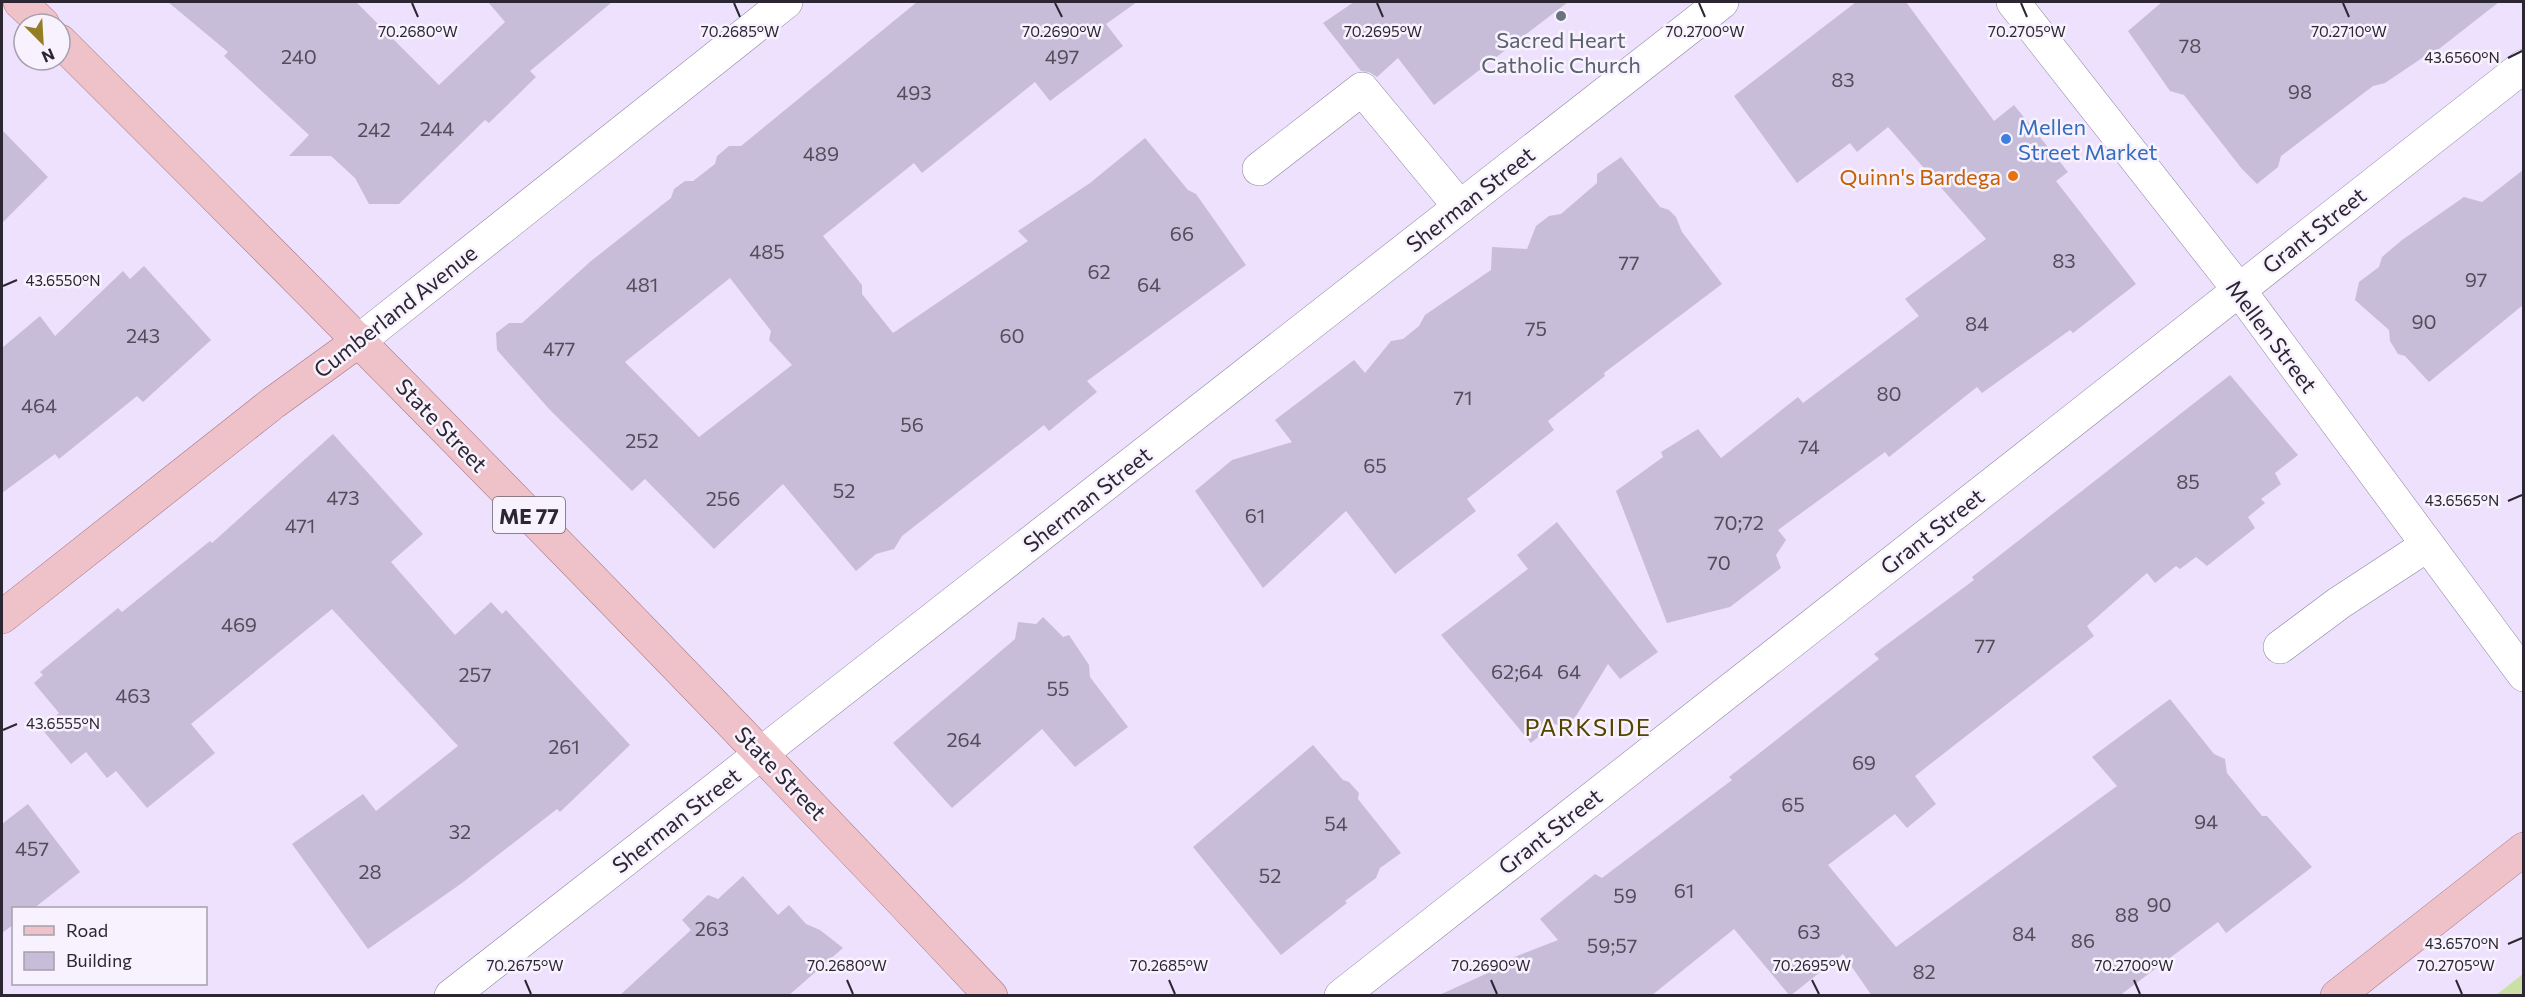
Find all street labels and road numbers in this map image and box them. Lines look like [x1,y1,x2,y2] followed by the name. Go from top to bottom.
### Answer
[1400,140,1540,258] street label: Sherman Street
[2257,181,2371,279] street label: Grant Street
[308,239,482,383] street label: Cumberland Avenue
[2221,274,2323,398] street label: Mellen Street
[391,372,493,478] street label: State Street
[1017,440,1157,558] street label: Sherman Street
[1875,482,1989,580] street label: Grant Street
[493,497,565,533] road number: ME 77
[730,720,832,826] street label: State Street
[606,761,746,879] street label: Sherman Street
[1493,782,1607,880] street label: Grant Street

